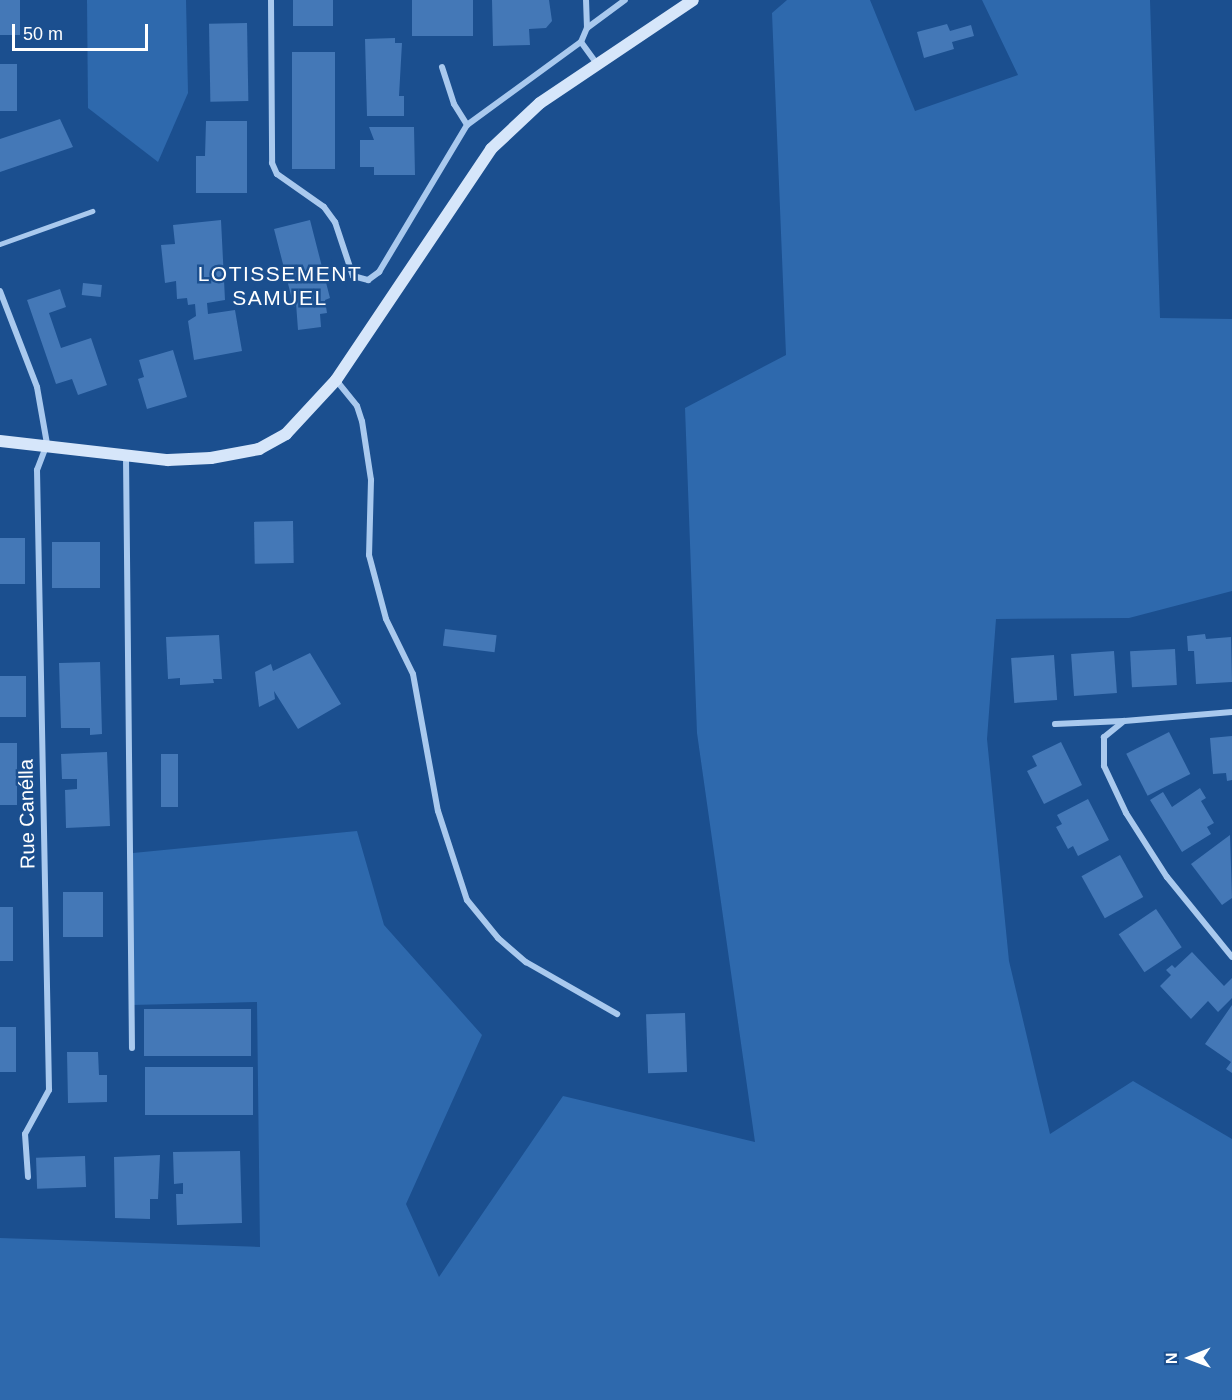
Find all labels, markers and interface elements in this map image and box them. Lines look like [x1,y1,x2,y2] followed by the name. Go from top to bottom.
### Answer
[15,12,152,50] scale bar
[23,24,63,44] text: 50 m
[198,261,362,311] district label: LOTISSEMENT SAMUEL
[14,759,40,869] street label: Rue Canélla
[1160,1328,1220,1388] north arrow
[1163,1352,1180,1364] text: N

